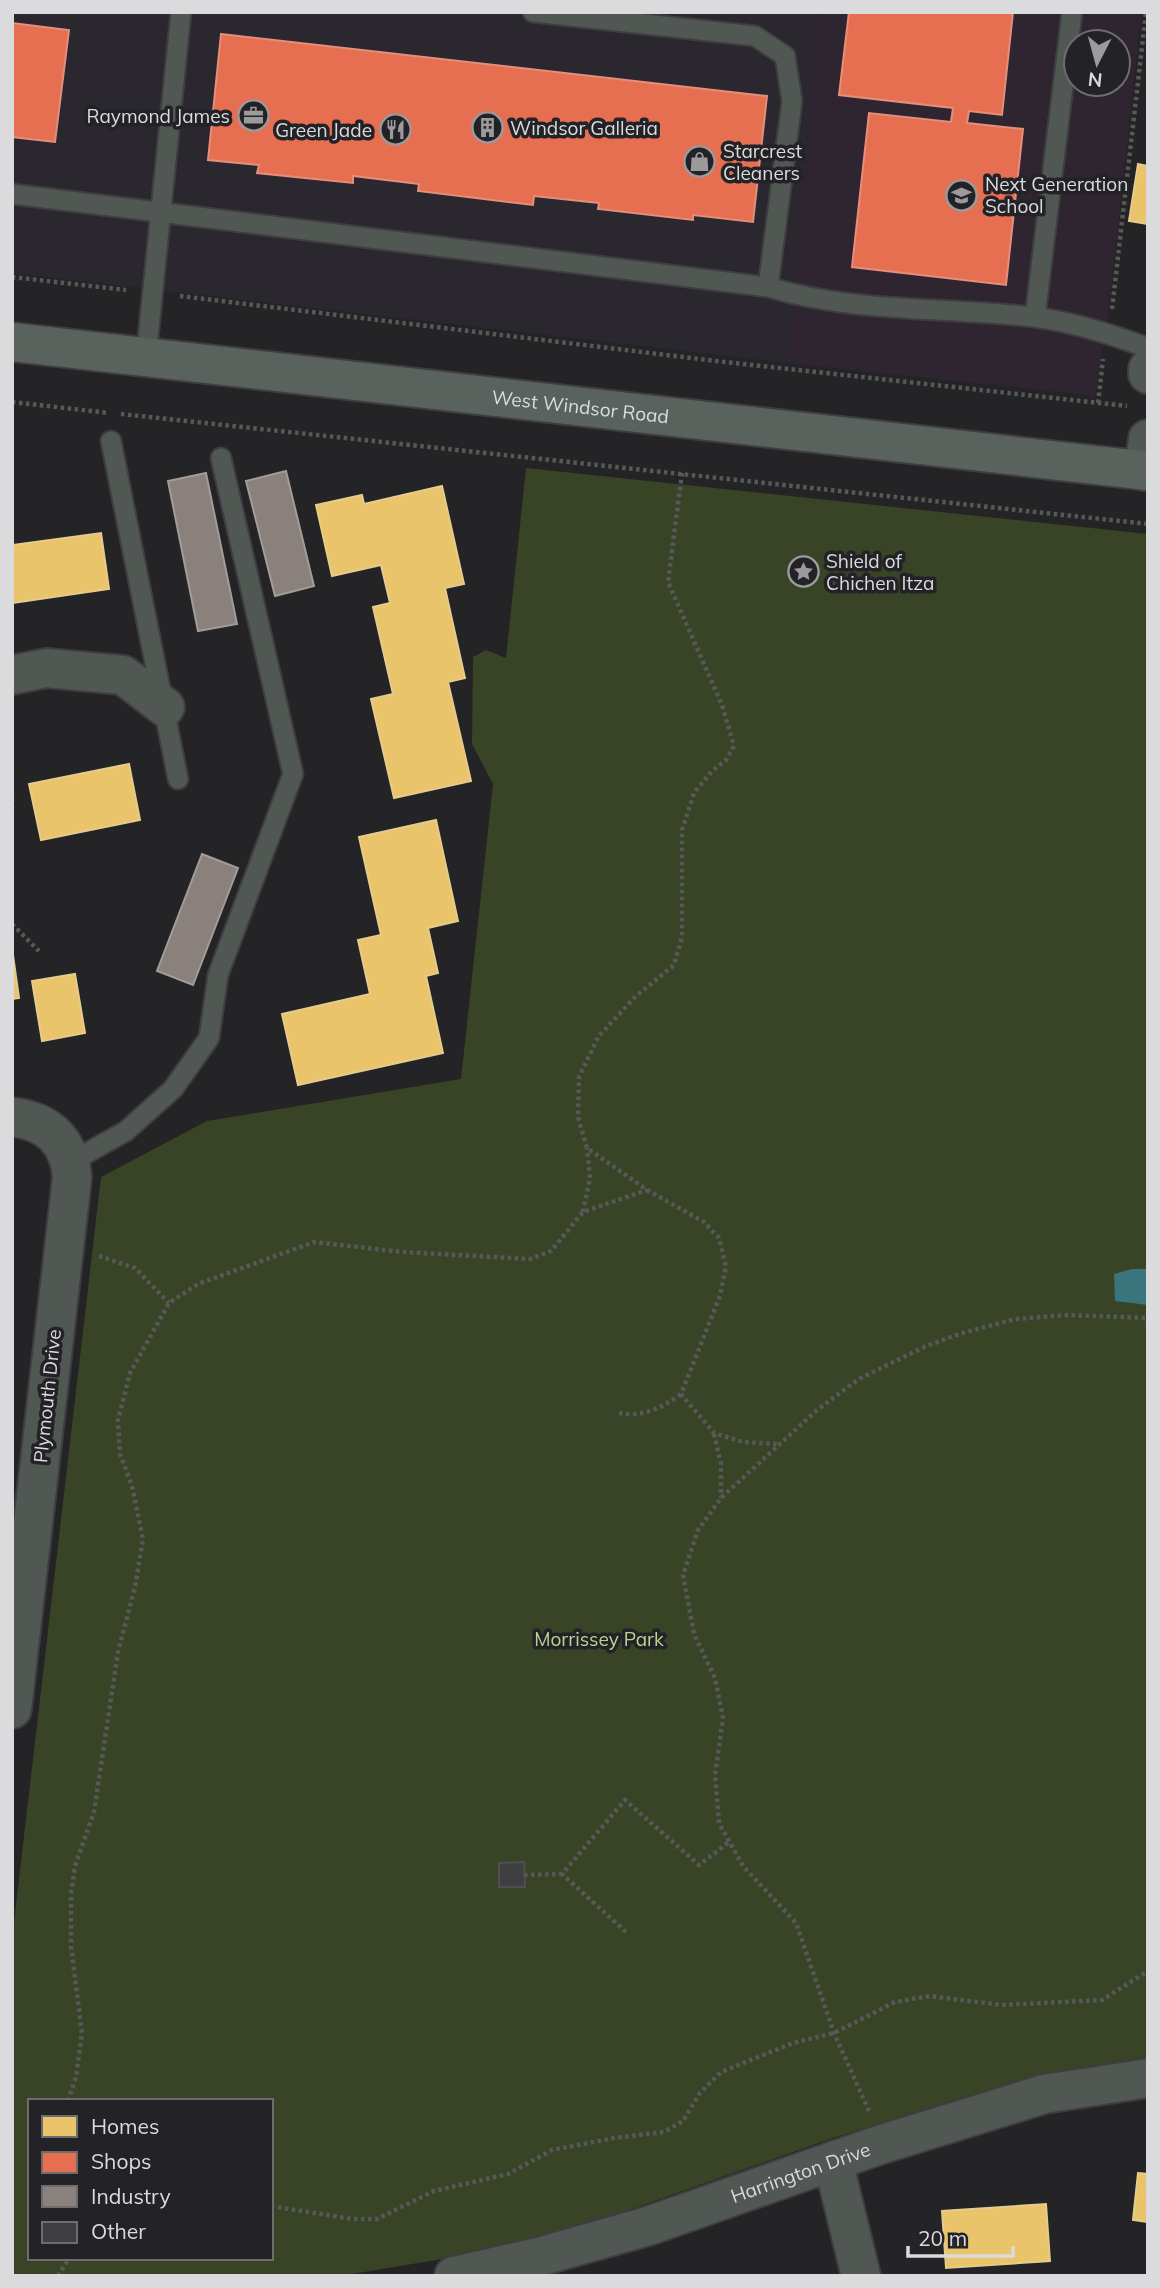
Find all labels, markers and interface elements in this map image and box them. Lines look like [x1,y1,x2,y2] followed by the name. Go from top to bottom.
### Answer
[1062,28,1132,98] north arrow
[1087,67,1104,93] text: N
[236,99,270,133] office icon: Raymond James
[86,104,230,128] place label: Raymond James
[470,111,504,145] building icon: Windsor Galleria
[378,113,412,147] restaurant icon: Green Jade
[510,116,658,140] place label: Windsor Galleria
[275,118,372,142] place label: Green Jade
[723,139,802,185] place label: Starcrest Cleaners
[683,145,717,179] shop icon: Starcrest Cleaners
[985,172,1128,218] place label: Next Generation School
[945,178,979,212] school or university icon: Next Generation School
[490,385,670,429] street label: West Windsor Road
[826,549,934,595] place label: Shield of Chichen Itza
[786,555,820,589] place icon: Shield of Chichen Itza
[28,1328,66,1464] street label: Plymouth Drive
[534,1627,664,1651] park label: Morrissey Park
[28,2099,273,2260] legend
[91,2113,159,2139] text: Homes
[727,2137,874,2208] street label: Harrington Drive
[91,2148,151,2174] text: Shops
[91,2183,171,2209] text: Industry
[908,2214,1013,2258] scale bar
[91,2218,146,2244] text: Other
[918,2225,967,2251] text: 20 m

